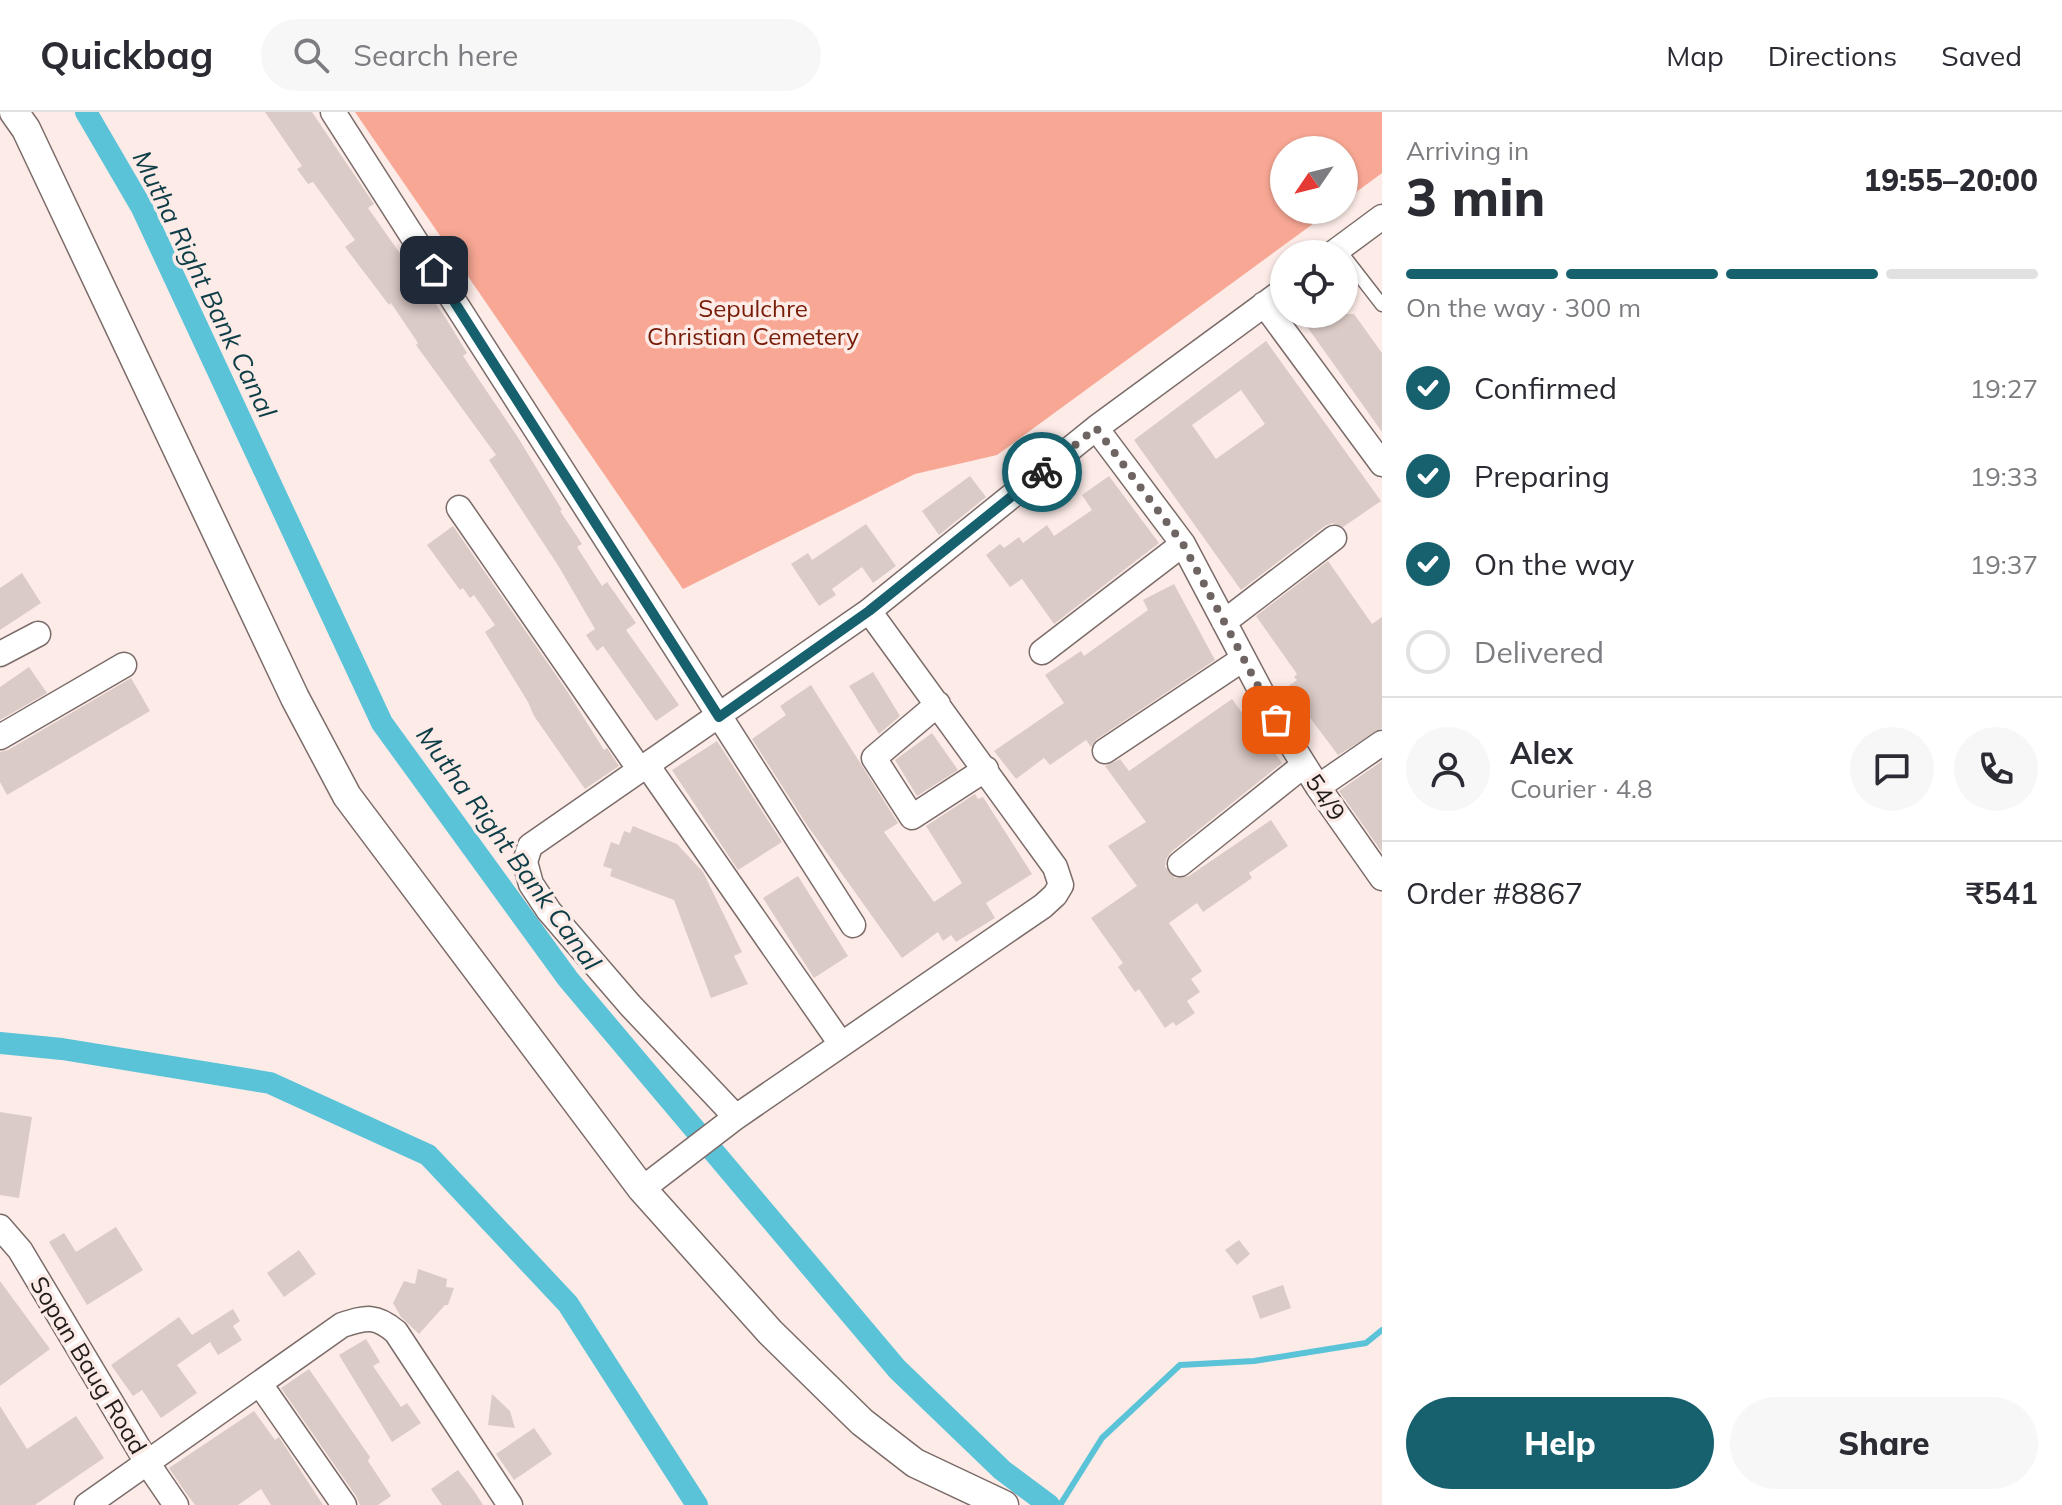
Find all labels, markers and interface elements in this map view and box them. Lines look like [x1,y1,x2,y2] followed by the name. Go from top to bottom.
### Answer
[261,19,821,91] search box
[40,31,213,79] text: Quickbag
[289,33,333,77] icon: search
[353,36,518,74] text: Search here
[1666,38,1724,73] text: Map
[1768,38,1897,73] text: Directions
[1941,38,2022,73] text: Saved
[1406,134,1529,167] text: Arriving in
[1270,136,1358,224] north arrow
[1270,136,1358,328] map controls
[126,145,285,424] water label: Mutha Right Bank Canal
[1863,161,2038,199] text: 19:55–20:00
[1406,164,1545,229] text: 3 min
[400,236,468,304] pin
[1270,240,1358,328] button: locate
[412,248,456,292] icon: home
[1406,291,1641,324] text: On the way · 300 m
[647,293,859,351] park label: Sepulchre Christian Cemetery
[1406,366,1450,410] icon: check
[1474,369,1617,407] text: Confirmed
[1970,372,2038,405] text: 19:27
[1002,432,1082,512] courier
[1020,450,1064,494] icon: bike
[1406,454,1450,498] icon: check
[1474,457,1610,495] text: Preparing
[1970,460,2038,493] text: 19:33
[1406,542,1450,586] icon: check
[1474,545,1634,583] text: On the way
[1970,548,2038,581] text: 19:37
[1474,633,1604,671] text: Delivered
[1242,686,1310,754] pin
[1254,698,1298,742] icon: bag
[409,720,609,977] water label: Mutha Right Bank Canal
[1406,727,1490,811] button: person
[1850,727,1934,811] button: chat
[1954,727,2038,811] button: phone
[1510,734,1573,772] text: Alex
[1300,768,1352,826] street label: 54/9
[1510,772,1653,805] text: Courier · 4.8
[1406,874,1583,912] text: Order #8867
[1966,874,2038,912] text: ₹541
[24,1271,154,1459] street label: Sopan Baug Road
[1406,1397,1714,1489] button: Help
[1730,1397,2038,1489] button: Share

